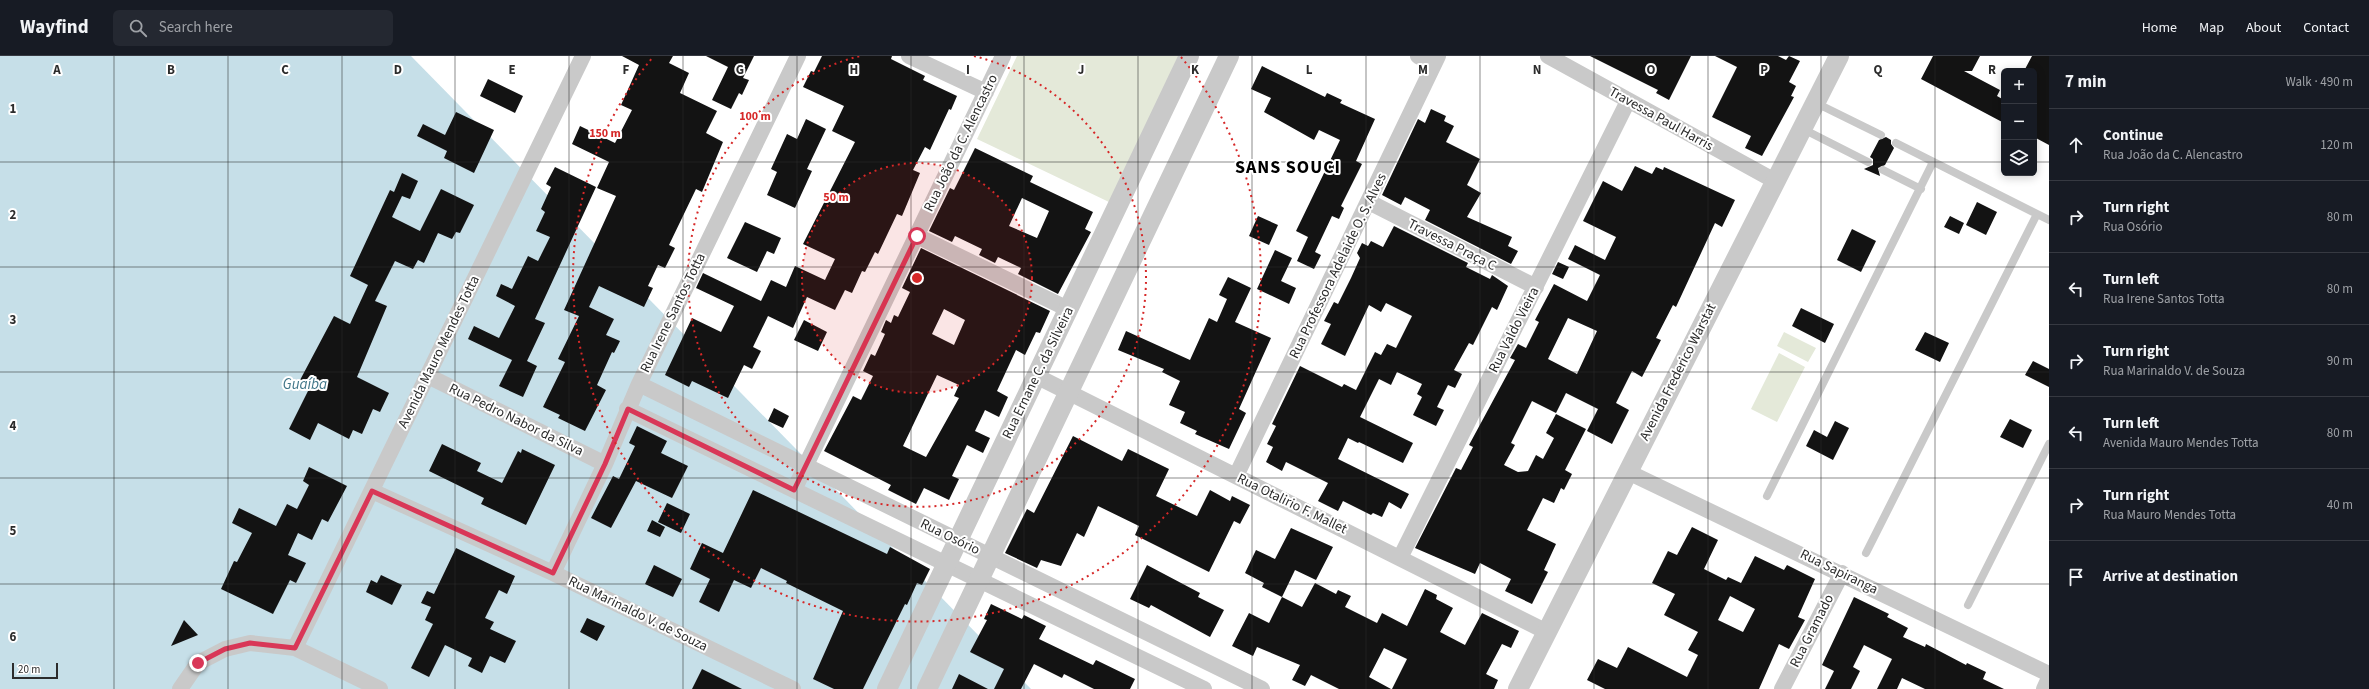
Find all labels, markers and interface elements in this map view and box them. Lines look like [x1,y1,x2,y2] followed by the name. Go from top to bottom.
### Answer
[113,10,393,46] search box
[20,14,89,41] text: Wayfind
[127,17,149,39] icon: search
[159,17,233,38] text: Search here
[2142,18,2177,38] text: Home
[2199,18,2224,38] text: Map
[2246,18,2281,38] text: About
[2303,18,2349,38] text: Contact
[52,61,61,79] text: A
[167,61,175,79] text: B
[281,61,289,79] text: C
[394,61,402,79] text: D
[508,61,516,79] text: E
[623,61,630,79] text: F
[736,61,744,79] text: G
[850,61,858,79] text: H
[966,61,970,79] text: I
[1078,61,1084,79] text: J
[1191,61,1200,79] text: K
[1306,61,1313,79] text: L
[1418,61,1428,79] text: M
[1533,61,1541,79] text: N
[1647,61,1656,79] text: O
[1760,61,1768,79] text: P
[1874,61,1883,79] text: Q
[1988,61,1996,79] text: R
[2001,68,2037,176] map controls
[2001,68,2037,104] button: +
[2065,70,2106,94] text: 7 min
[919,71,1003,215] street label: Rua João da C. Alencastro
[2285,73,2353,91] text: Walk · 490 m
[1605,82,1717,156] street label: Travessa Paul Harris
[10,100,17,118] text: 1
[2001,104,2037,140] button: −
[739,108,771,125] text: 100 m
[589,125,621,142] text: 150 m
[2103,125,2163,146] text: Continue
[2065,134,2087,156] icon: ahead
[2320,136,2353,154] text: 120 m
[2001,140,2037,176] button: layers
[2103,146,2243,164] text: Rua João da C. Alencastro
[1235,155,1341,180] district label: SANS SOUCI
[1284,170,1392,362] street label: Rua Professora Adelaide O. S. Alves
[823,189,849,206] text: 50 m
[2103,197,2169,218] text: Turn right
[10,206,17,224] text: 2
[2065,206,2087,228] icon: right
[2327,208,2353,226] text: 80 m
[1404,214,1500,276] street label: Travessa Praça C
[2103,218,2163,236] text: Rua Osório
[908,227,926,245] route start
[635,250,711,376] street label: Rua Irene Santos Totta
[2103,269,2159,290] text: Turn left
[910,271,924,285] centre of rings
[393,272,485,432] street label: Avenida Mauro Mendes Totta
[2065,278,2087,300] icon: left
[2327,280,2353,298] text: 80 m
[1484,284,1544,376] street label: Rua Valdo Vieira
[2103,290,2225,308] text: Rua Irene Santos Totta
[1635,300,1721,444] street label: Avenida Frederico Warstat
[997,304,1079,442] street label: Rua Ernane C. da Silveira
[10,311,17,329] text: 3
[2103,341,2169,362] text: Turn right
[2065,350,2087,372] icon: right
[2327,352,2353,370] text: 90 m
[2103,362,2245,380] text: Rua Marinaldo V. de Souza
[283,374,327,395] water label: Guaíba
[445,379,587,461] street label: Rua Pedro Nabor da Silva
[2103,413,2159,434] text: Turn left
[10,417,17,435] text: 4
[2065,422,2087,444] icon: left
[2327,424,2353,442] text: 80 m
[2103,434,2259,452] text: Avenida Mauro Mendes Totta
[1234,469,1351,539] street label: Rua Otalirio F. Mallet
[2103,485,2169,506] text: Turn right
[2065,494,2087,516] icon: right
[2327,496,2353,514] text: 40 m
[2103,506,2236,524] text: Rua Mauro Mendes Totta
[917,514,983,560] street label: Rua Osório
[10,522,17,540] text: 5
[1797,545,1881,599] street label: Rua Sapiranga
[2065,566,2087,588] icon: arrive
[2103,566,2238,587] text: Arrive at destination
[565,572,711,656] street label: Rua Marinaldo V. de Souza
[1785,591,1839,671] street label: Rua Gramado
[10,628,17,646] text: 6
[189,654,207,672] route end
[12,661,58,680] scale bar
[18,662,40,677] text: 20 m

